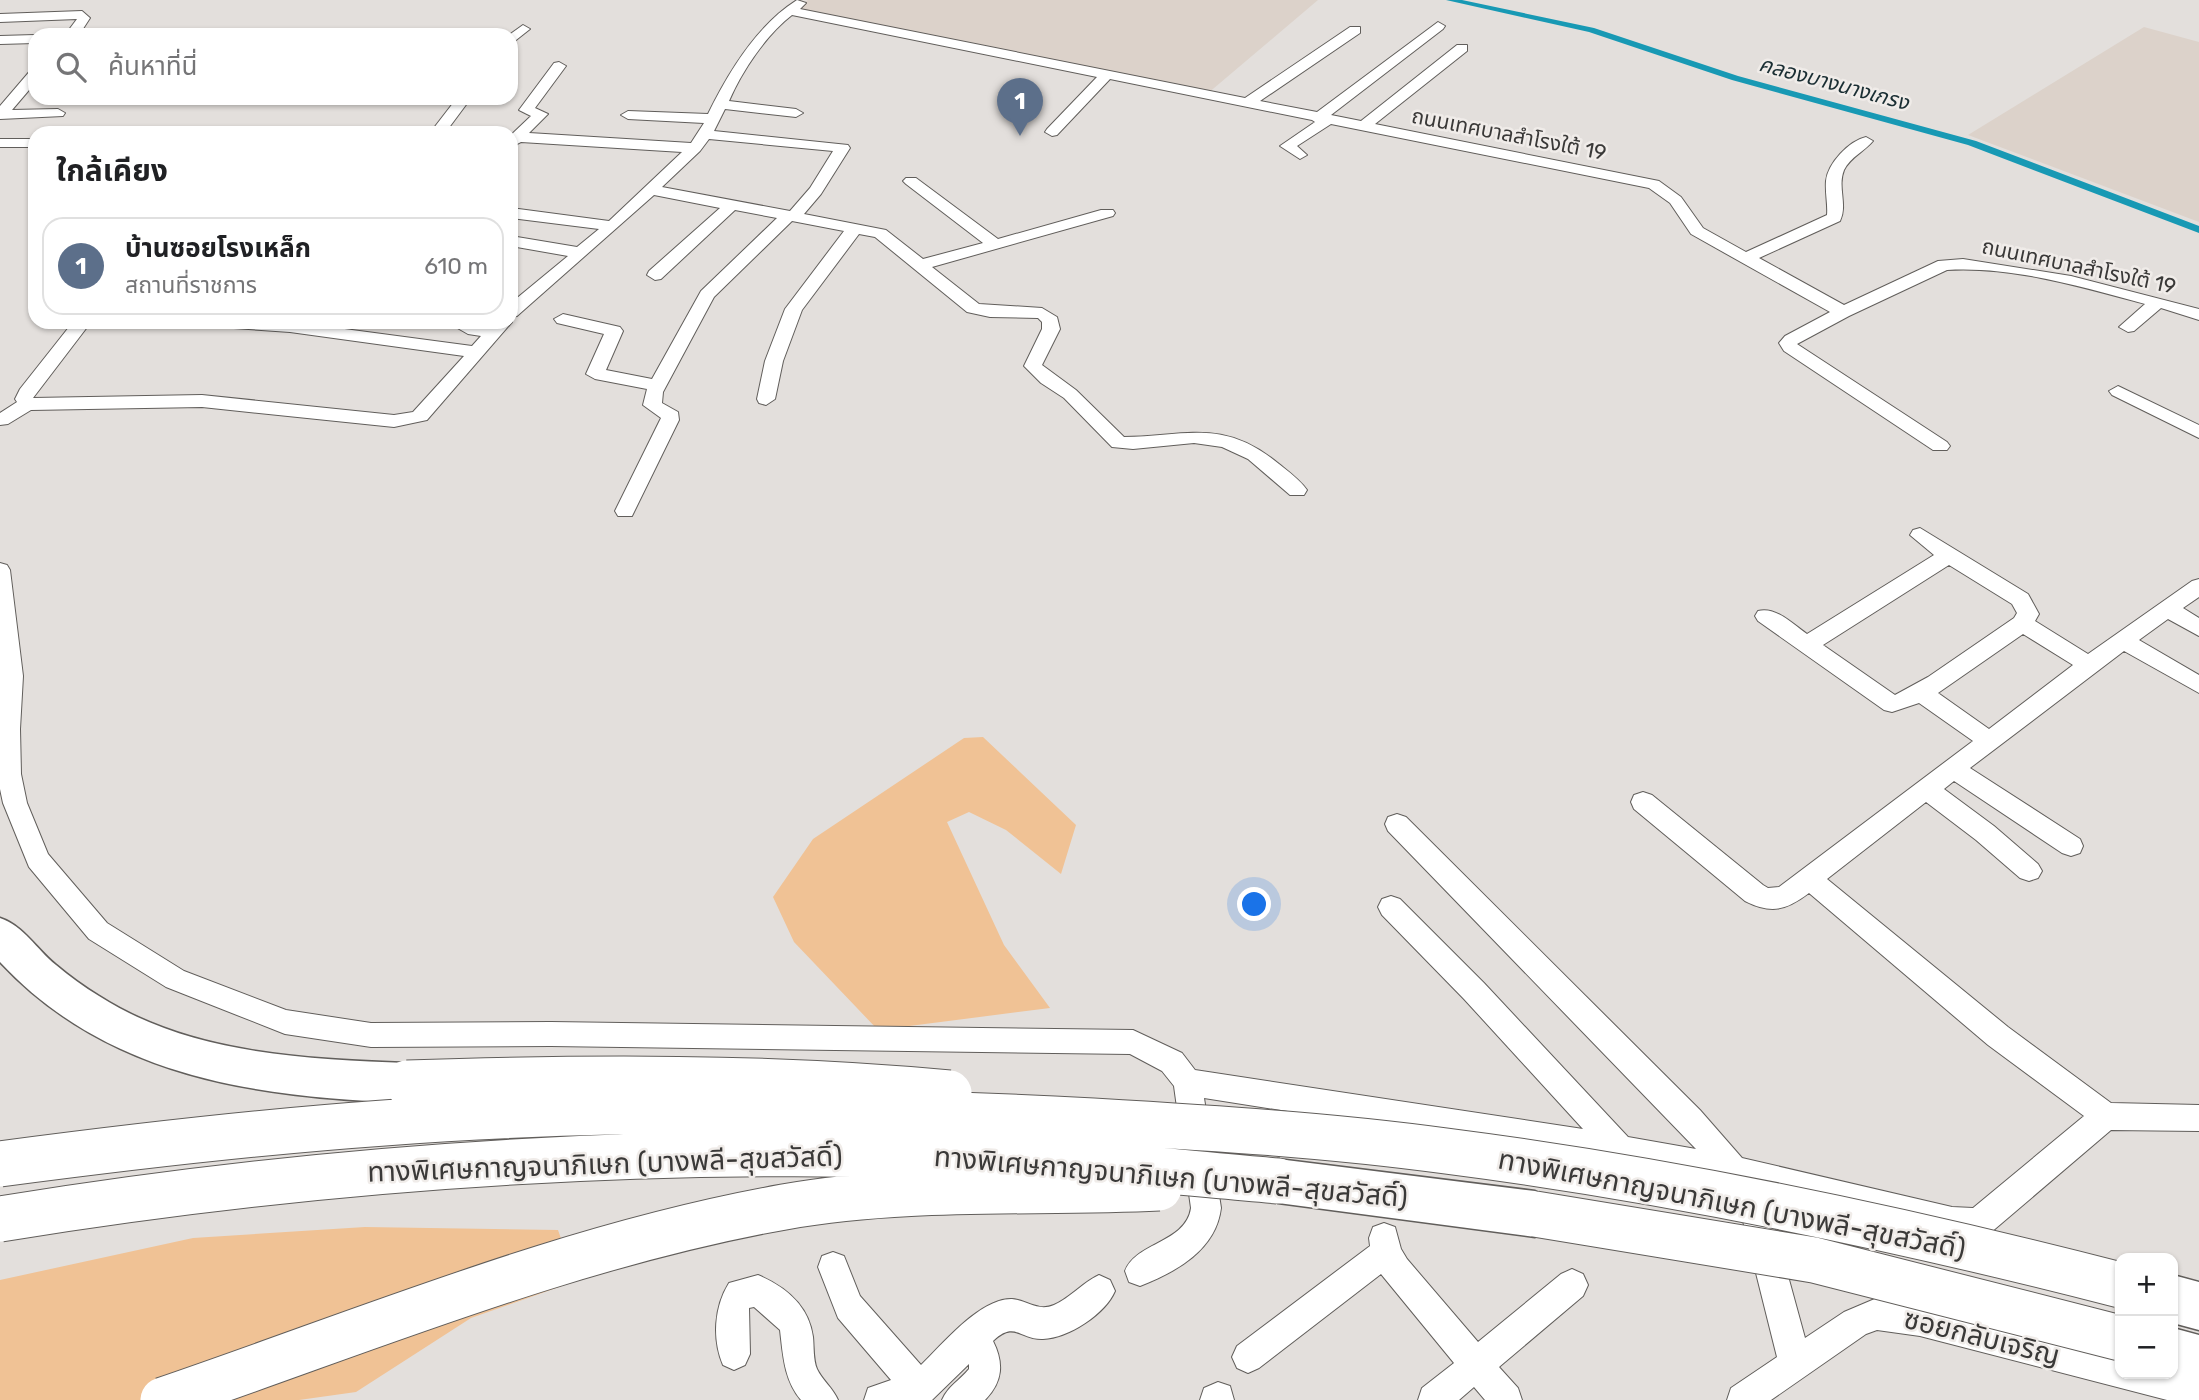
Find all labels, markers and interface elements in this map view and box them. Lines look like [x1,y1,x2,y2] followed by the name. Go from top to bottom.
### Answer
[28,28,518,105] search box
[52,48,90,86] icon: search
[108,51,198,82] text: ค้นหาที่นี่
[1757,51,1913,115] water label: คลองบางนางเกรง
[997,78,1043,136] pin: 1
[1409,103,1609,165] street label: ถนนเทศบาลสำโรงใต้ 19
[56,153,168,189] text: ใกล้เคียง
[125,233,311,264] text: บ้านซอยโรงเหล็ก
[1980,233,2178,299] street label: ถนนเทศบาลสำโรงใต้ 19
[75,252,87,280] text: 1
[424,252,488,280] text: 610 m
[125,271,257,299] text: สถานที่ราชการ
[1237,887,1271,921] your location
[367,1139,843,1189] street label: ทางพิเศษกาญจนาภิเษก (บางพลี-สุขสวัสดิ์)
[933,1140,1409,1214] street label: ทางพิเศษกาญจนาภิเษก (บางพลี-สุขสวัสดิ์)
[1495,1142,1969,1266] street label: ทางพิเศษกาญจนาภิเษก (บางพลี-สุขสวัสดิ์)
[2115,1253,2178,1379] map controls
[2115,1253,2178,1316] button: +
[1901,1302,2063,1372] street label: ซอยกลับเจริญ
[2115,1316,2178,1379] button: −

